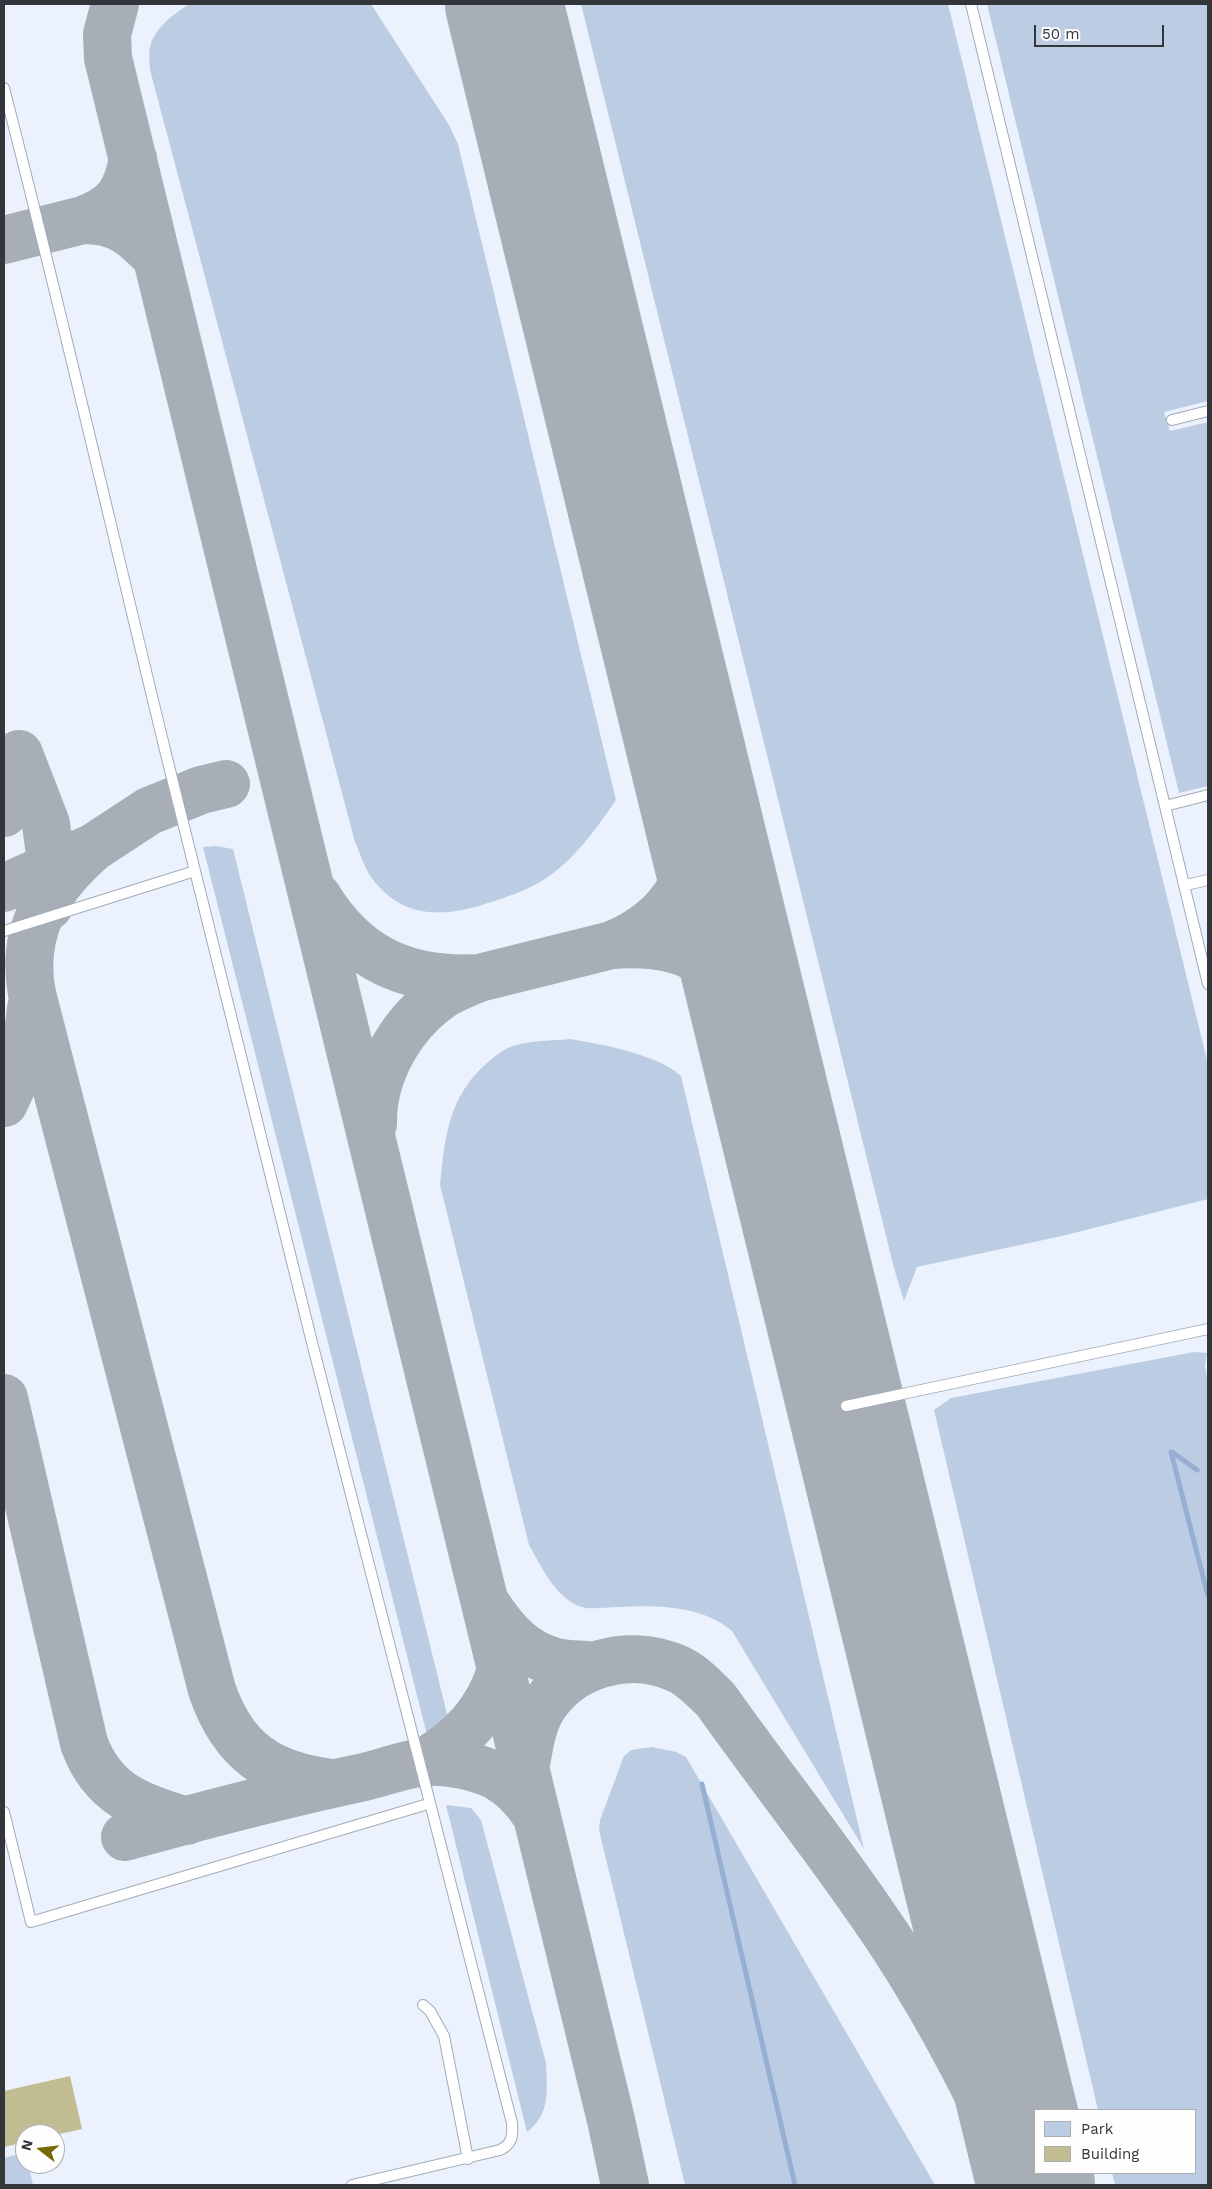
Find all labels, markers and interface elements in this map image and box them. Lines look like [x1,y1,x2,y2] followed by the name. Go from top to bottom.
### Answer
[1037,15,1167,47] scale bar
[1042,25,1079,43] text: 50 m
[1034,2109,1197,2174] legend
[1081,2120,1113,2138] text: Park
[15,2124,65,2174] north arrow
[17,2138,36,2152] text: N
[1081,2145,1139,2163] text: Building

